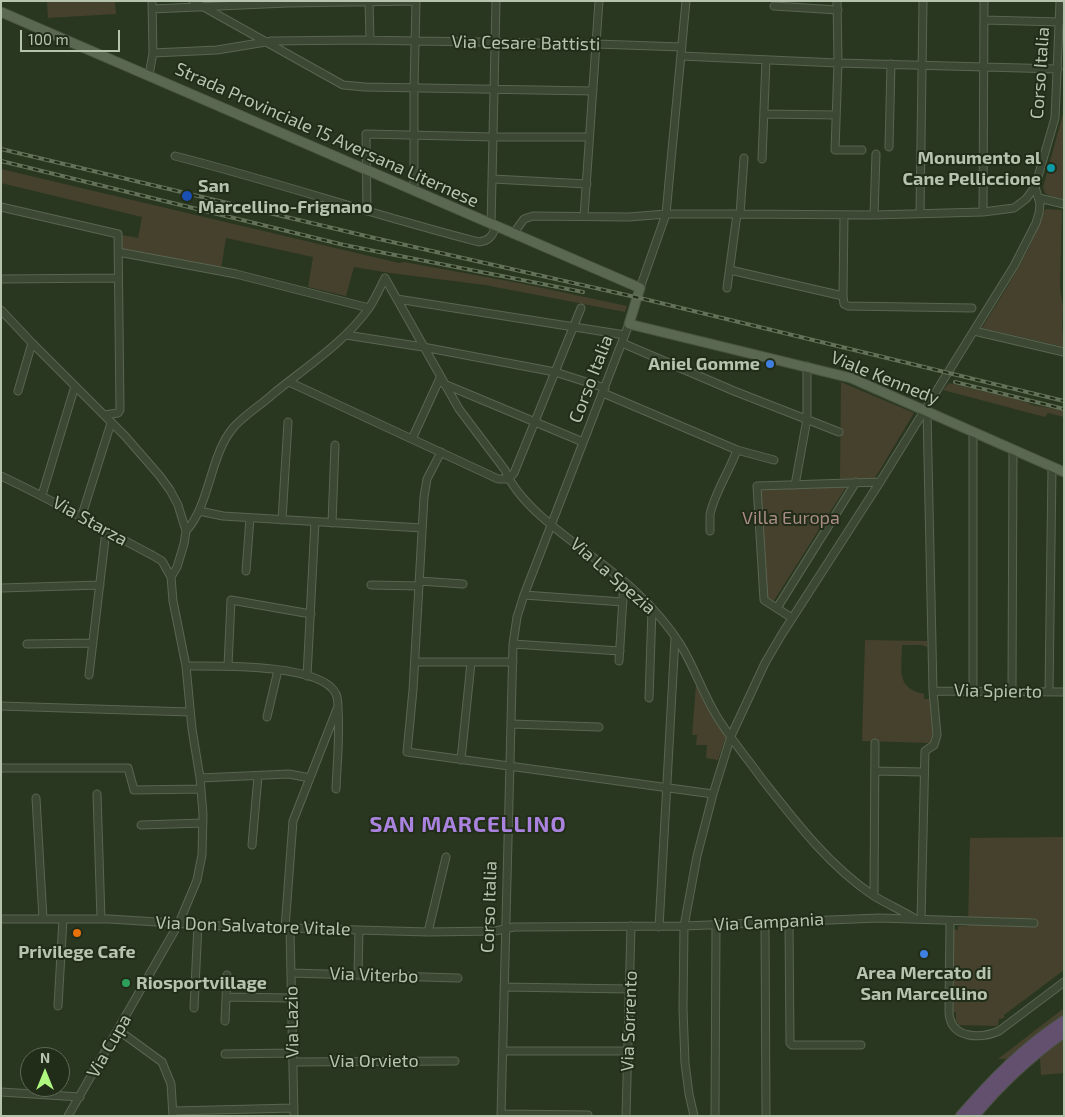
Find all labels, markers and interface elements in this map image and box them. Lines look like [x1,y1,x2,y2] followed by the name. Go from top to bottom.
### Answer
[22,20,122,52] scale bar
[1026,26,1054,120] street label: Corso Italia
[28,30,69,48] text: 100 m
[452,31,600,55] street label: Via Cesare Battisti
[172,58,482,212] street label: Strada Provinciale 15 Aversana Liternese
[903,147,1041,190] place label: Monumento al Cane Pelliccione
[1045,162,1057,174] marker: Monumento al Cane Pelliccione
[198,175,373,218] place label: San Marcellino-Frignano
[180,189,194,203] marker: San Marcellino-Frignano
[564,332,618,426] street label: Corso Italia
[828,346,942,410] street label: Viale Kennedy
[648,353,760,375] place label: Aniel Gomme
[764,358,776,370] marker: Aniel Gomme
[49,492,131,550] street label: Via Starza
[742,507,840,529] park label: Villa Europa
[566,533,660,619] street label: Via La Spezia
[954,679,1042,703] street label: Via Spierto
[368,812,568,838] district label: SAN MARCELLINO
[477,861,501,953] street label: Corso Italia
[713,908,825,936] street label: Via Campania
[155,912,351,940] street label: Via Don Salvatore Vitale
[71,927,83,939] marker: Privilege Cafe
[18,941,136,963] place label: Privilege Cafe
[918,948,930,960] marker: Area Mercato di San Marcellino
[857,962,991,1004] place label: Area Mercato di San Marcellino
[329,963,419,987] street label: Via Viterbo
[616,970,642,1072] street label: Via Sorrento
[136,972,267,994] place label: Riosportvillage
[120,977,132,989] marker: Riosportvillage
[281,986,303,1058] street label: Via Lazio
[82,1010,136,1082] street label: Via Cupa
[20,1047,70,1097] north arrow
[40,1049,50,1066] text: N
[329,1050,419,1072] street label: Via Orvieto

